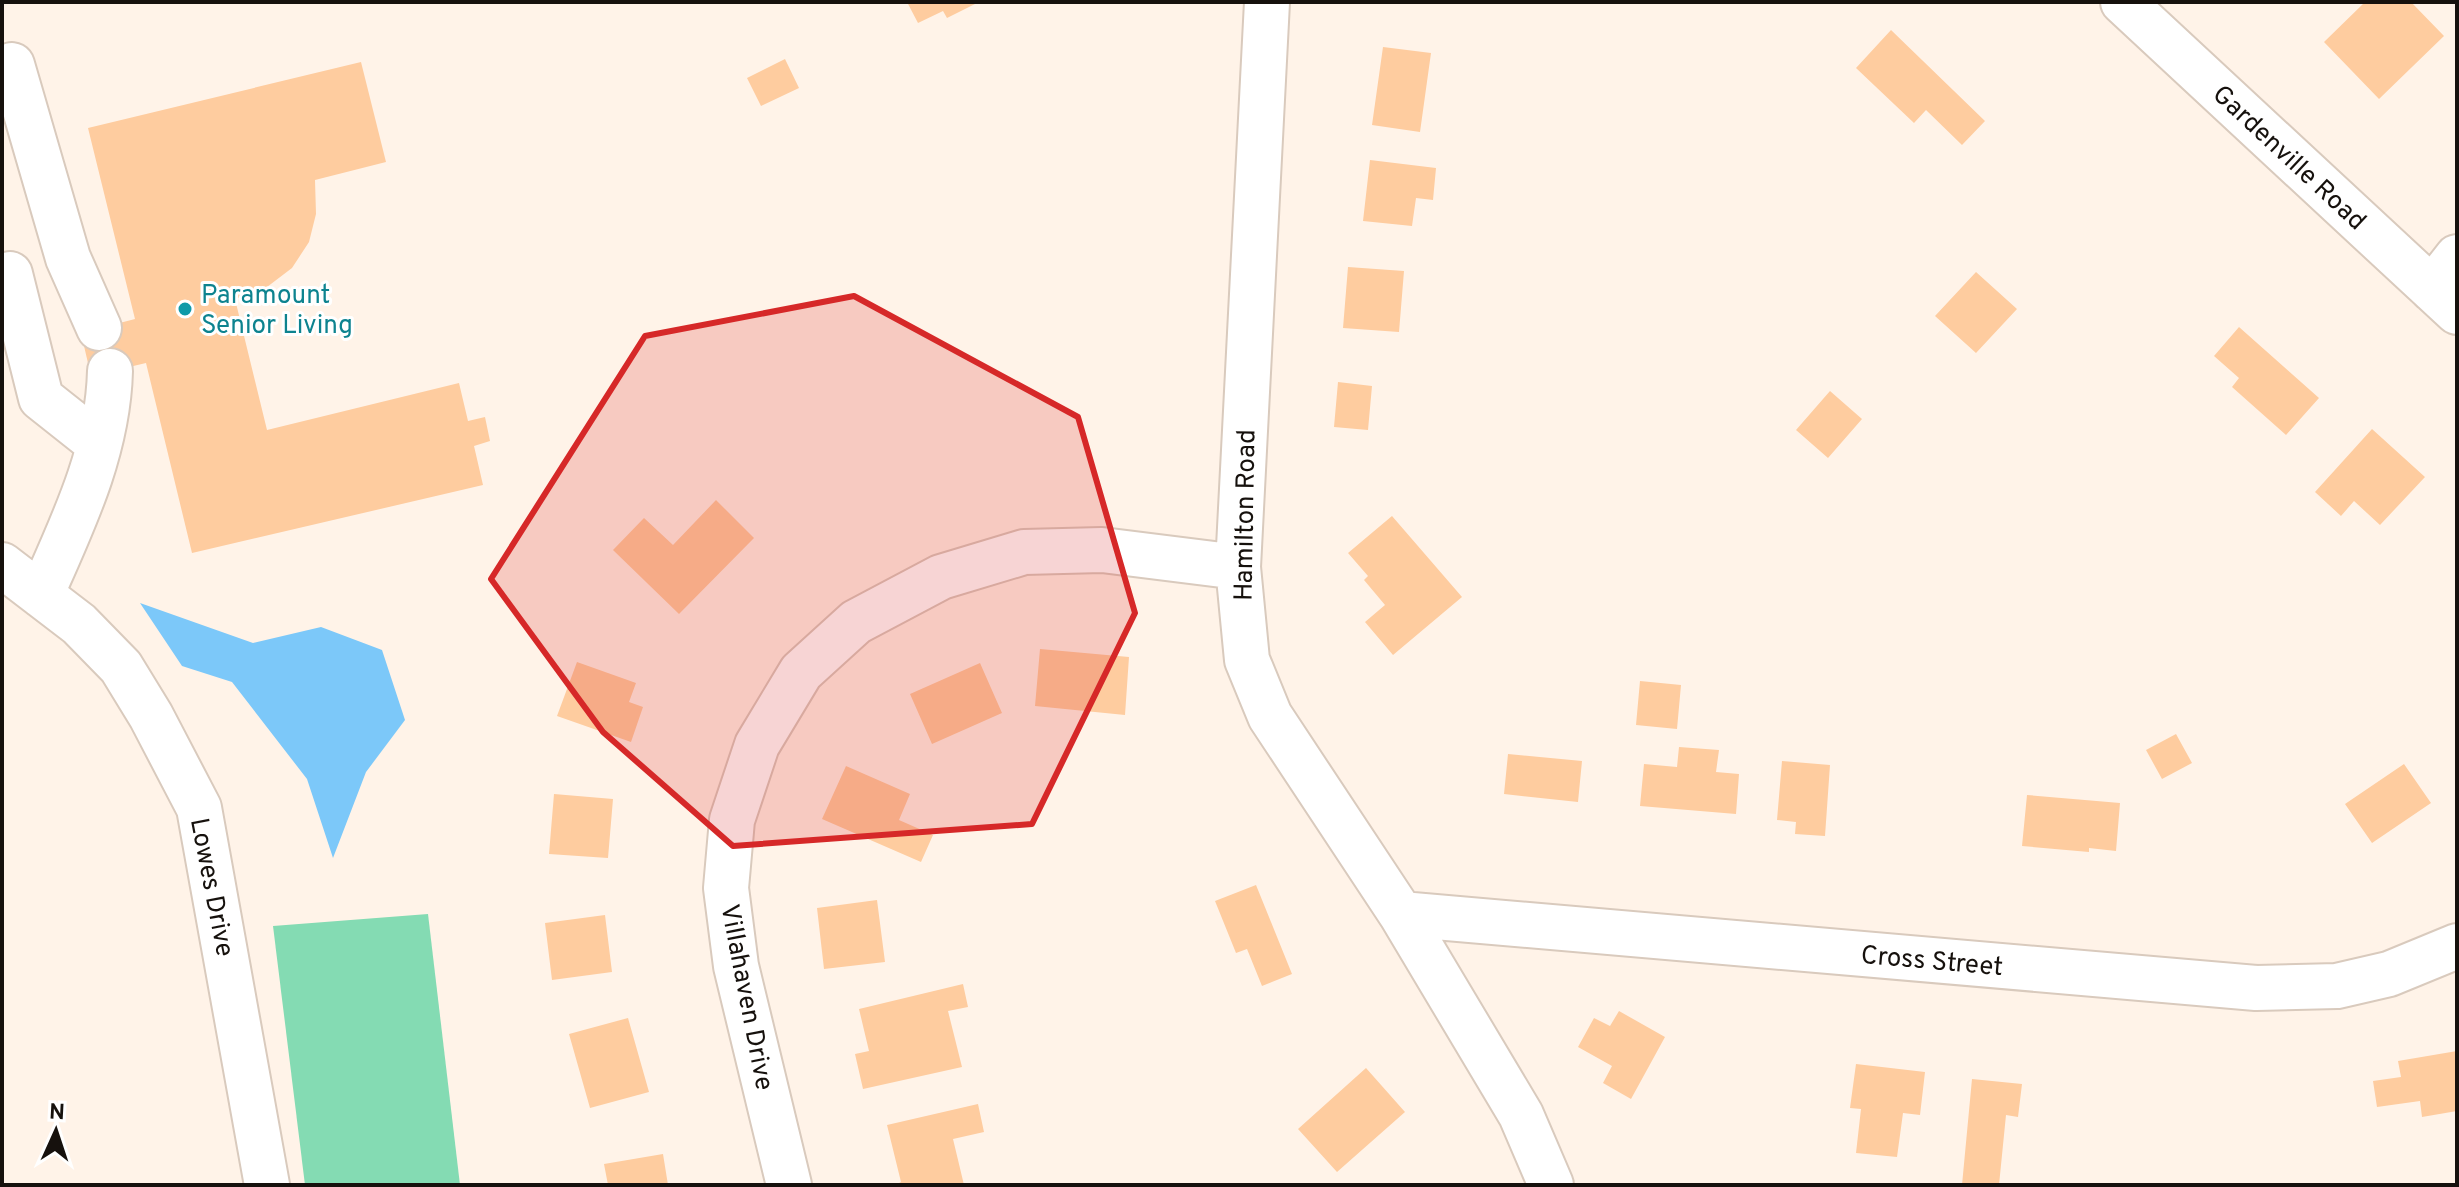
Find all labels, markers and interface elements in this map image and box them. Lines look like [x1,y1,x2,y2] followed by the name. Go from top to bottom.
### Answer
[2204,79,2372,239] street label: Gardenville Road
[201,280,353,343] place label: Paramount Senior Living
[176,300,194,318] marker: Paramount Senior Living
[1229,429,1264,601] street label: Hamilton Road
[181,815,240,960] street label: Lowes Drive
[711,902,780,1093] street label: Villahaven Drive
[1859,940,2004,985] street label: Cross Street
[16,1091,96,1171] north arrow
[48,1100,66,1127] text: N

